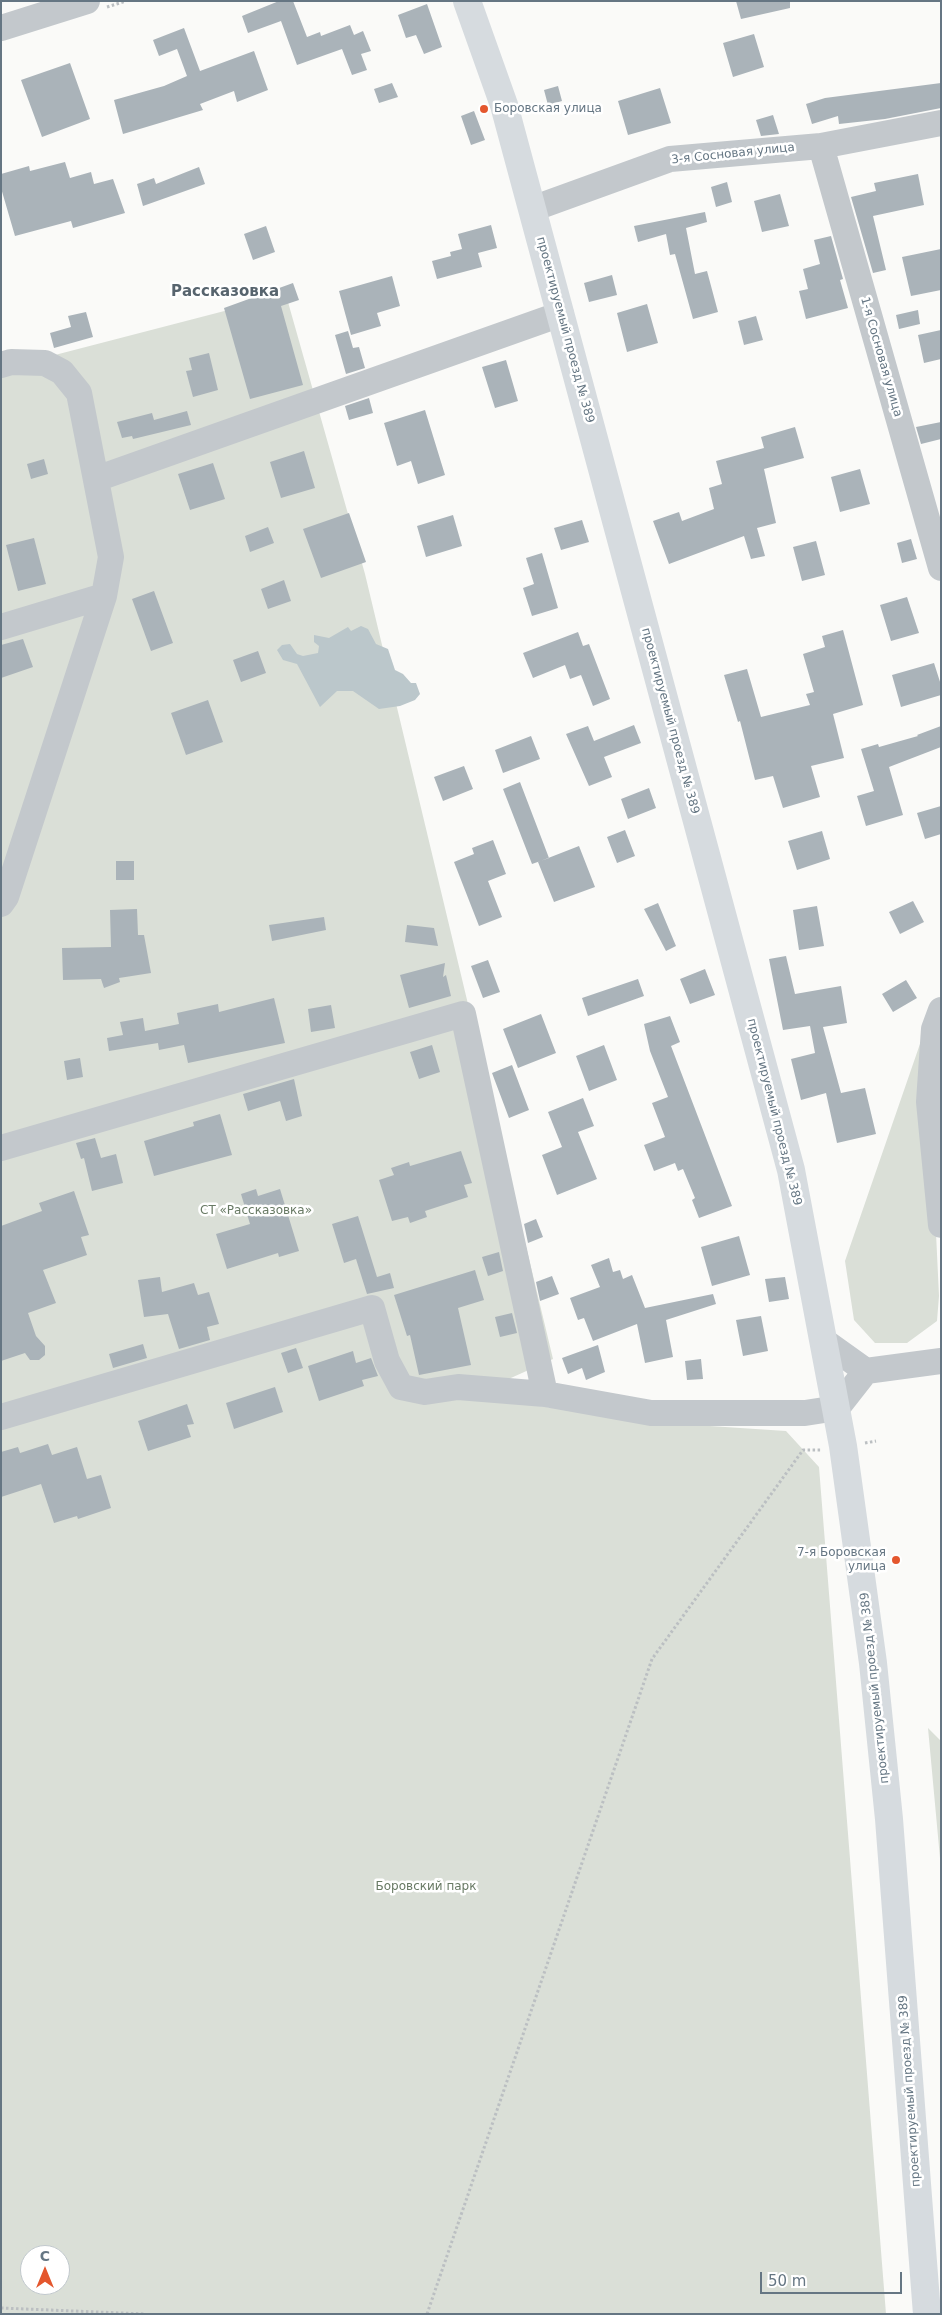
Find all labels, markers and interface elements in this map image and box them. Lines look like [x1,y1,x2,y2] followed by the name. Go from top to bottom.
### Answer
[494,102,602,116] place label: Боровская улица
[478,103,490,115] marker: Боровская улица
[671,140,795,168] street label: 3-я Сосновая улица
[533,235,597,425] street label: проектируемый проезд № 389
[171,283,279,301] district label: Рассказовка
[857,295,905,419] street label: 1-я Сосновая улица
[638,626,702,816] street label: проектируемый проезд № 389
[744,1017,804,1207] street label: проектируемый проезд № 389
[200,1204,312,1218] park label: СТ «Рассказовка»
[797,1546,886,1574] place label: 7-я Боровская улица
[890,1554,902,1566] marker: 7-я Боровская улица
[858,1592,892,1784] street label: проектируемый проезд № 389
[376,1880,476,1894] park label: Боровский парк
[896,1995,924,2187] street label: проектируемый проезд № 389
[20,2245,70,2295] north arrow
[40,2248,50,2264] text: С
[762,2262,904,2294] scale bar
[768,2272,806,2290] text: 50 m

